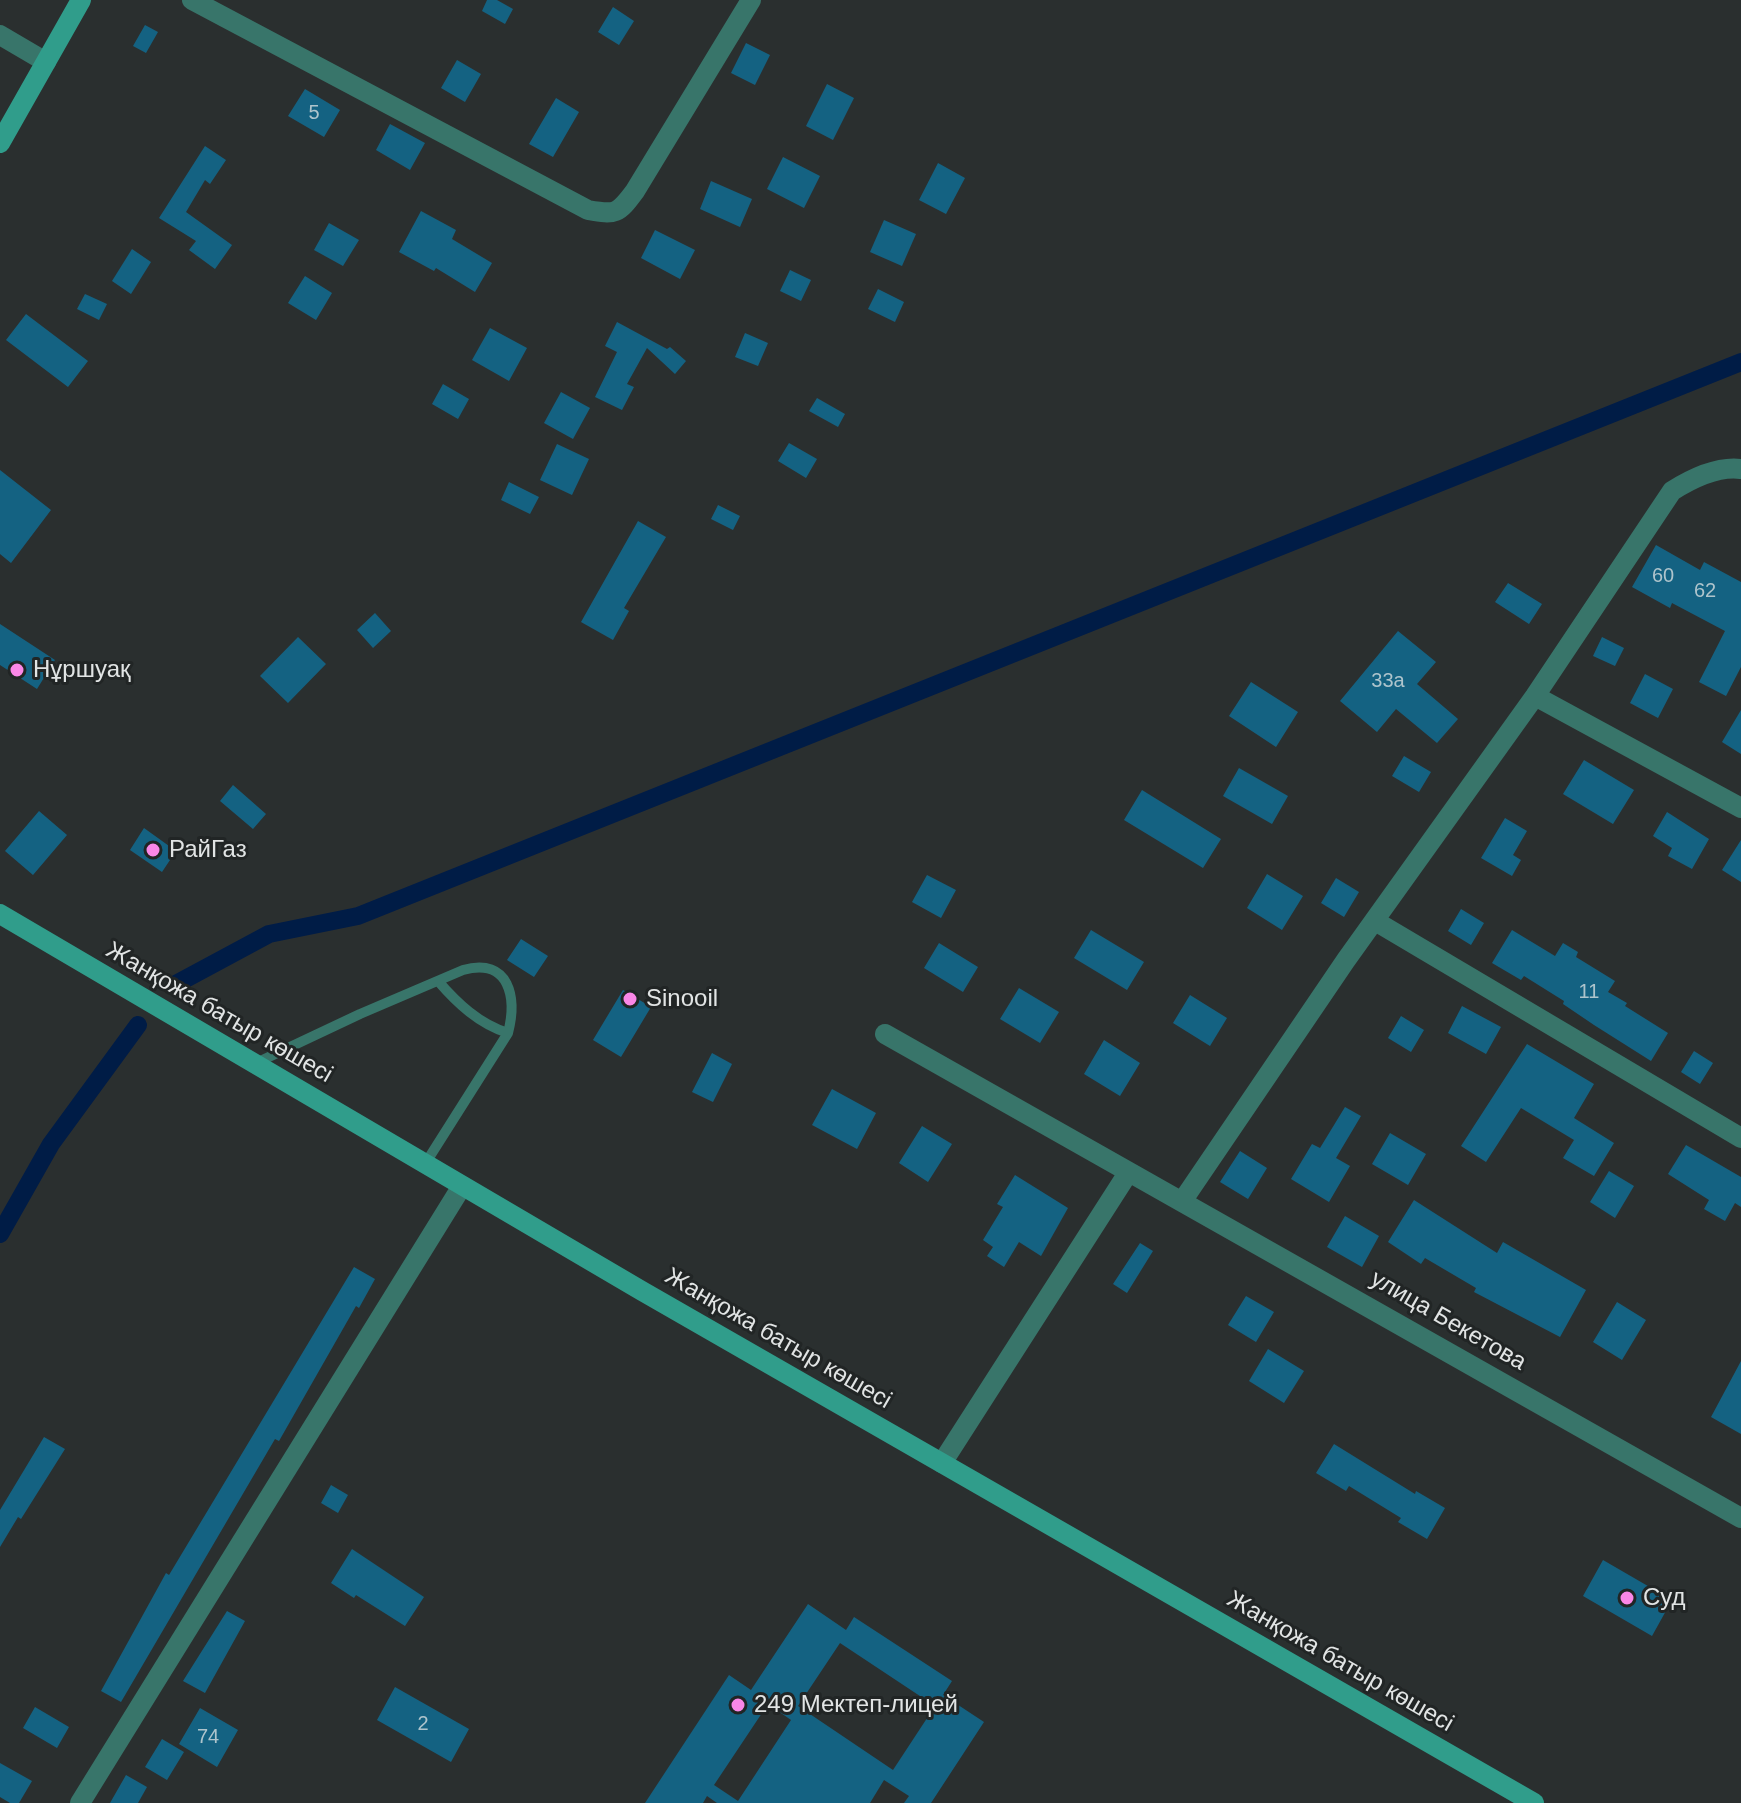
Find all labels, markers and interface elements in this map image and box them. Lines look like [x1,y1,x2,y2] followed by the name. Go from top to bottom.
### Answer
[308,101,320,125] house number: 5
[1652,564,1674,588] house number: 60
[1694,579,1716,603] house number: 62
[33,656,131,684] place label: Нұршуақ
[8,661,26,679] marker: Нұршуақ
[1371,669,1405,693] house number: 33а
[169,836,247,864] place label: РайГаз
[144,841,162,859] marker: РайГаз
[101,936,337,1090] street label: Жанқожа батыр көшесі
[1579,980,1599,1004] house number: 11
[646,985,718,1013] place label: Sinooil
[621,990,639,1008] marker: Sinooil
[660,1262,896,1416] street label: Жанқожа батыр көшесі
[1365,1265,1531,1377] street label: улица Бекетова
[1643,1584,1686,1612] place label: Суд
[1222,1585,1458,1739] street label: Жанқожа батыр көшесі
[1618,1589,1636,1607] marker: Суд
[754,1691,958,1719] place label: 249 Мектеп-лицей
[729,1696,747,1714] marker: 249 Мектеп-лицей
[417,1712,429,1736] house number: 2
[197,1725,219,1749] house number: 74

